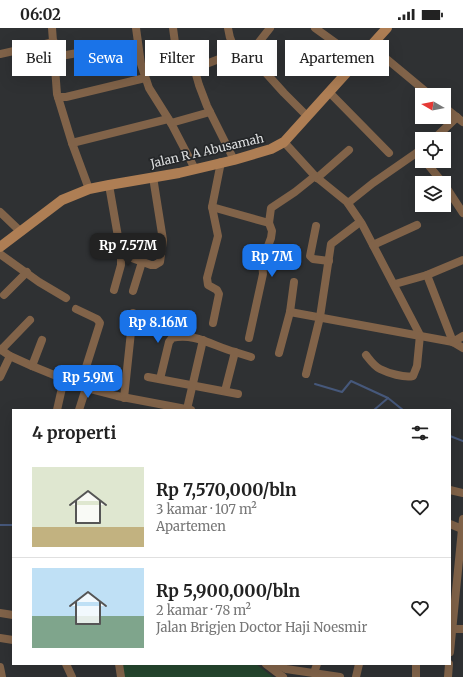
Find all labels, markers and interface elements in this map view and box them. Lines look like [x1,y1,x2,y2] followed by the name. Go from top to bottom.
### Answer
[20,5,61,24] text: 06:02
[12,40,66,76] chip: Beli
[74,40,137,76] chip: Sewa
[145,40,209,76] chip: Filter
[217,40,277,76] chip: Baru
[285,40,389,76] chip: Apartemen
[415,88,451,124] north arrow
[415,88,451,212] map controls
[148,130,265,171] street label: Jalan R A Abusamah
[415,132,451,168] button: locate
[415,176,451,212] button: layers
[87,233,169,267] pin: Rp 7.57M
[99,237,157,254] text: Rp 7.57M
[244,244,300,278] pin: Rp 7M
[251,248,293,265] text: Rp 7M
[117,310,199,344] pin: Rp 8.16M
[129,314,187,331] text: Rp 8.16M
[51,365,125,399] pin: Rp 5.9M
[62,369,114,386] text: Rp 5.9M
[32,422,116,444] text: 4 properti
[409,422,431,444] icon: filters
[156,479,297,501] text: Rp 7,570,000/bln
[64,483,112,531] icon: home
[409,496,431,518] icon: heart
[156,501,257,518] text: 3 kamar · 107 m²
[156,518,226,535] text: Apartemen
[156,580,300,602] text: Rp 5,900,000/bln
[64,584,112,632] icon: home
[409,597,431,619] icon: heart
[156,602,251,619] text: 2 kamar · 78 m²
[156,619,367,636] text: Jalan Brigjen Doctor Haji Noesmir

